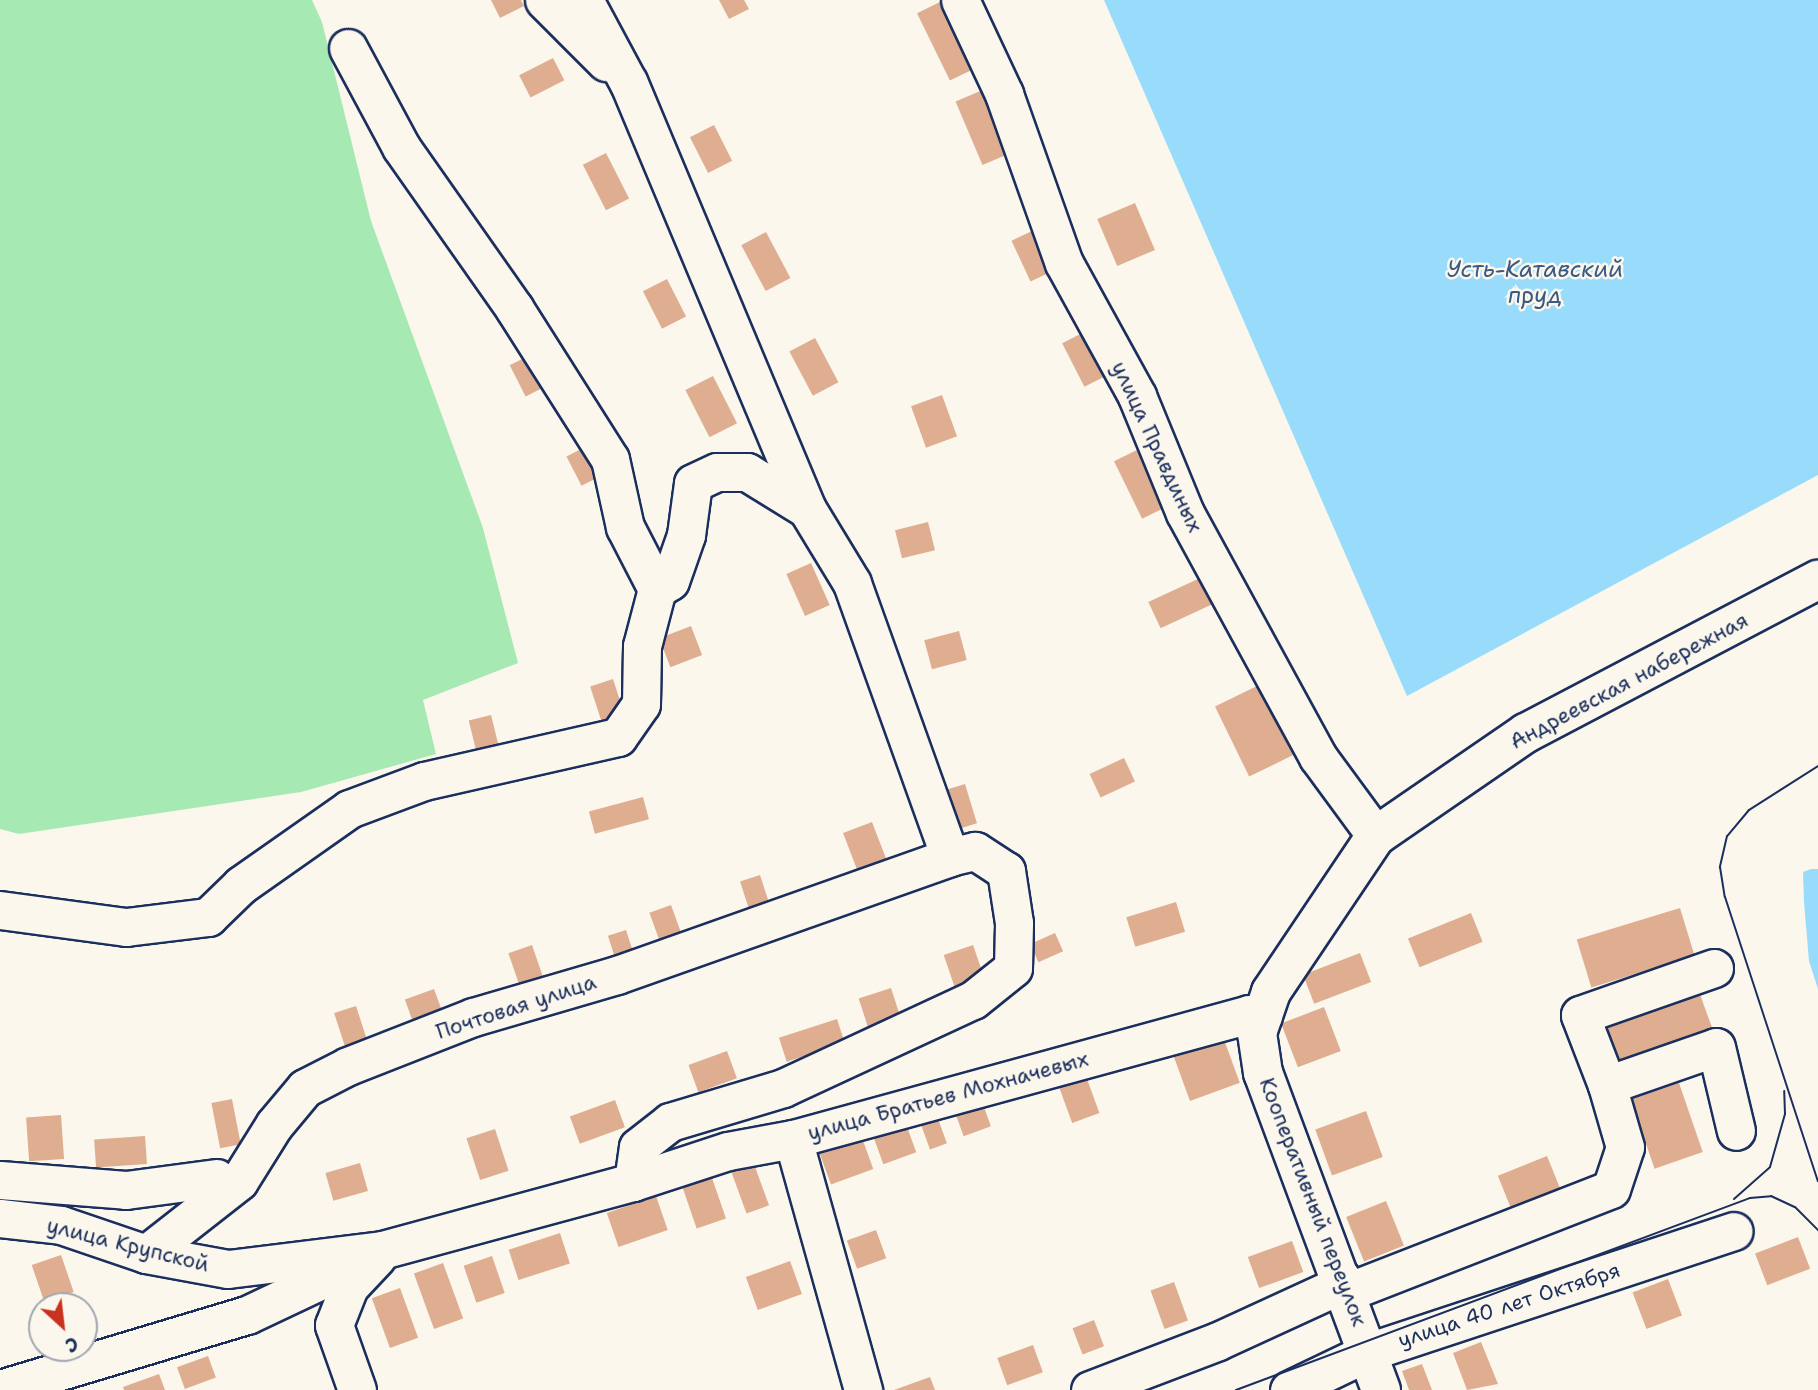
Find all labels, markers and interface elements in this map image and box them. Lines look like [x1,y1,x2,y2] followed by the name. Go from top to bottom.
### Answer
[1447,255,1623,309] water label: Усть-Катавский пруд
[1106,358,1208,536] street label: улица Правдиных
[1506,607,1752,755] street label: Андреевская набережная
[433,969,599,1045] street label: Почтовая улица
[805,1046,1091,1146] street label: улица Братьев Мохначевых
[1254,1074,1372,1330] street label: Кооперативный переулок
[44,1213,212,1277] street label: улица Крупской
[1395,1257,1623,1353] street label: улица 40 лет Октября
[28,1292,98,1362] north arrow
[61,1331,83,1358] text: С

